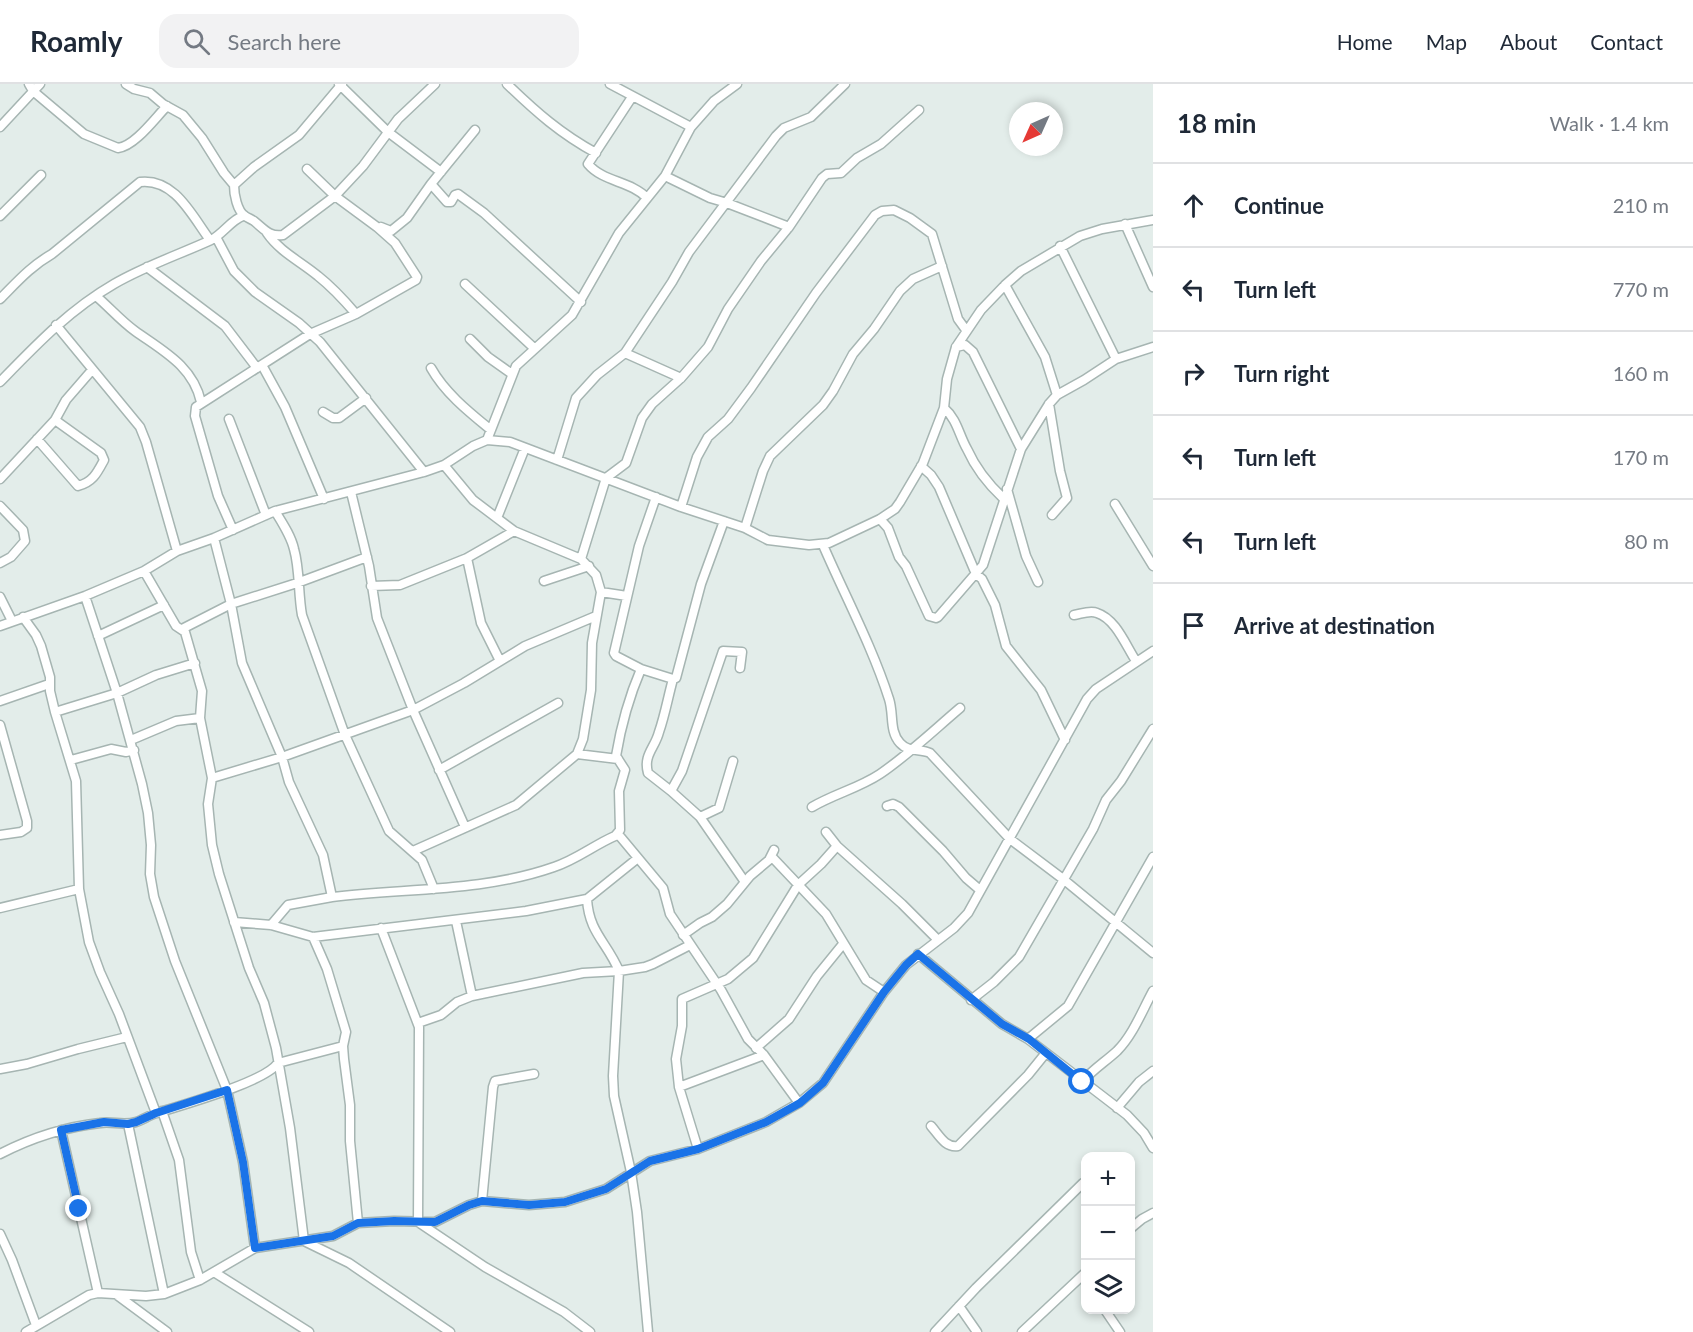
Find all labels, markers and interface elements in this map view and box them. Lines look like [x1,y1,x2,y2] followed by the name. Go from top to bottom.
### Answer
[159,14,579,68] search box
[30,24,123,58] text: Roamly
[180,25,213,58] icon: search
[228,28,341,55] text: Search here
[1337,29,1393,54] text: Home
[1426,29,1467,54] text: Map
[1500,29,1557,54] text: About
[1590,29,1663,54] text: Contact
[1009,102,1063,156] north arrow
[1177,107,1257,139] text: 18 min
[1550,111,1669,135] text: Walk · 1.4 km
[1177,189,1210,222] icon: ahead
[1234,192,1324,219] text: Continue
[1613,193,1669,217] text: 210 m
[1177,273,1210,306] icon: left
[1234,276,1316,303] text: Turn left
[1613,277,1669,301] text: 770 m
[1177,357,1210,390] icon: right
[1234,360,1329,387] text: Turn right
[1613,361,1669,385] text: 160 m
[1177,441,1210,474] icon: left
[1234,444,1316,471] text: Turn left
[1613,445,1669,469] text: 170 m
[1177,525,1210,558] icon: left
[1234,528,1316,555] text: Turn left
[1624,529,1669,553] text: 80 m
[1177,609,1210,642] icon: arrive
[1234,612,1435,639] text: Arrive at destination
[1068,1068,1094,1094] route start
[1081,1152,1135,1314] map controls
[1081,1152,1135,1206] button: +
[65,1195,91,1221] route end
[1081,1206,1135,1260] button: −
[1081,1260,1135,1314] button: layers

